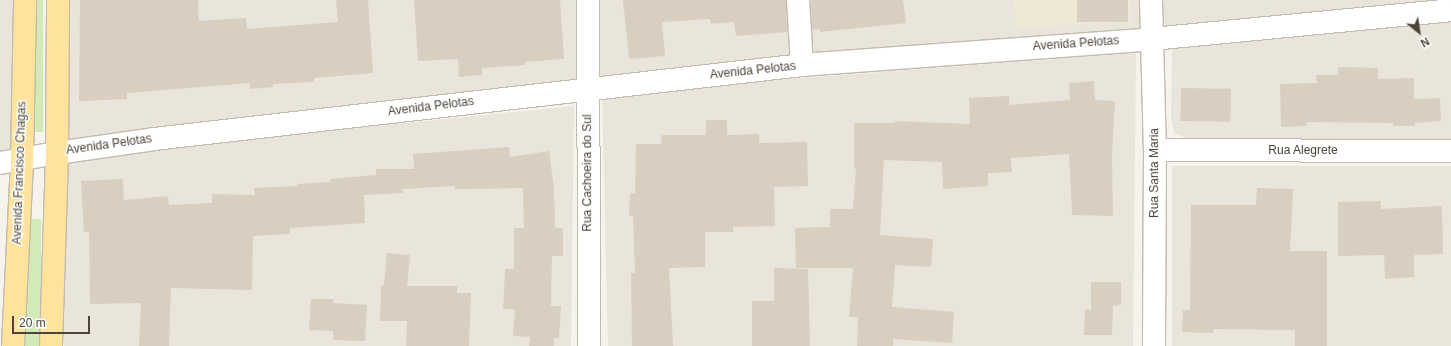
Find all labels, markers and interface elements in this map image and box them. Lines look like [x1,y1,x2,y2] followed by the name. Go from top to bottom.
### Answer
[1399,12,1439,52] north arrow
[1032,34,1120,54] street label: Avenida Pelotas
[1419,35,1431,50] text: N
[709,59,797,83] street label: Avenida Pelotas
[387,95,475,119] street label: Avenida Pelotas
[10,101,30,245] street label: Avenida Francisco Chagas
[581,114,595,232] street label: Rua Cachoeira do Sul
[1148,128,1162,218] street label: Rua Santa Maria
[65,132,153,158] street label: Avenida Pelotas
[1268,144,1338,158] street label: Rua Alegrete
[14,308,92,334] scale bar
[19,316,46,330] text: 20 m

